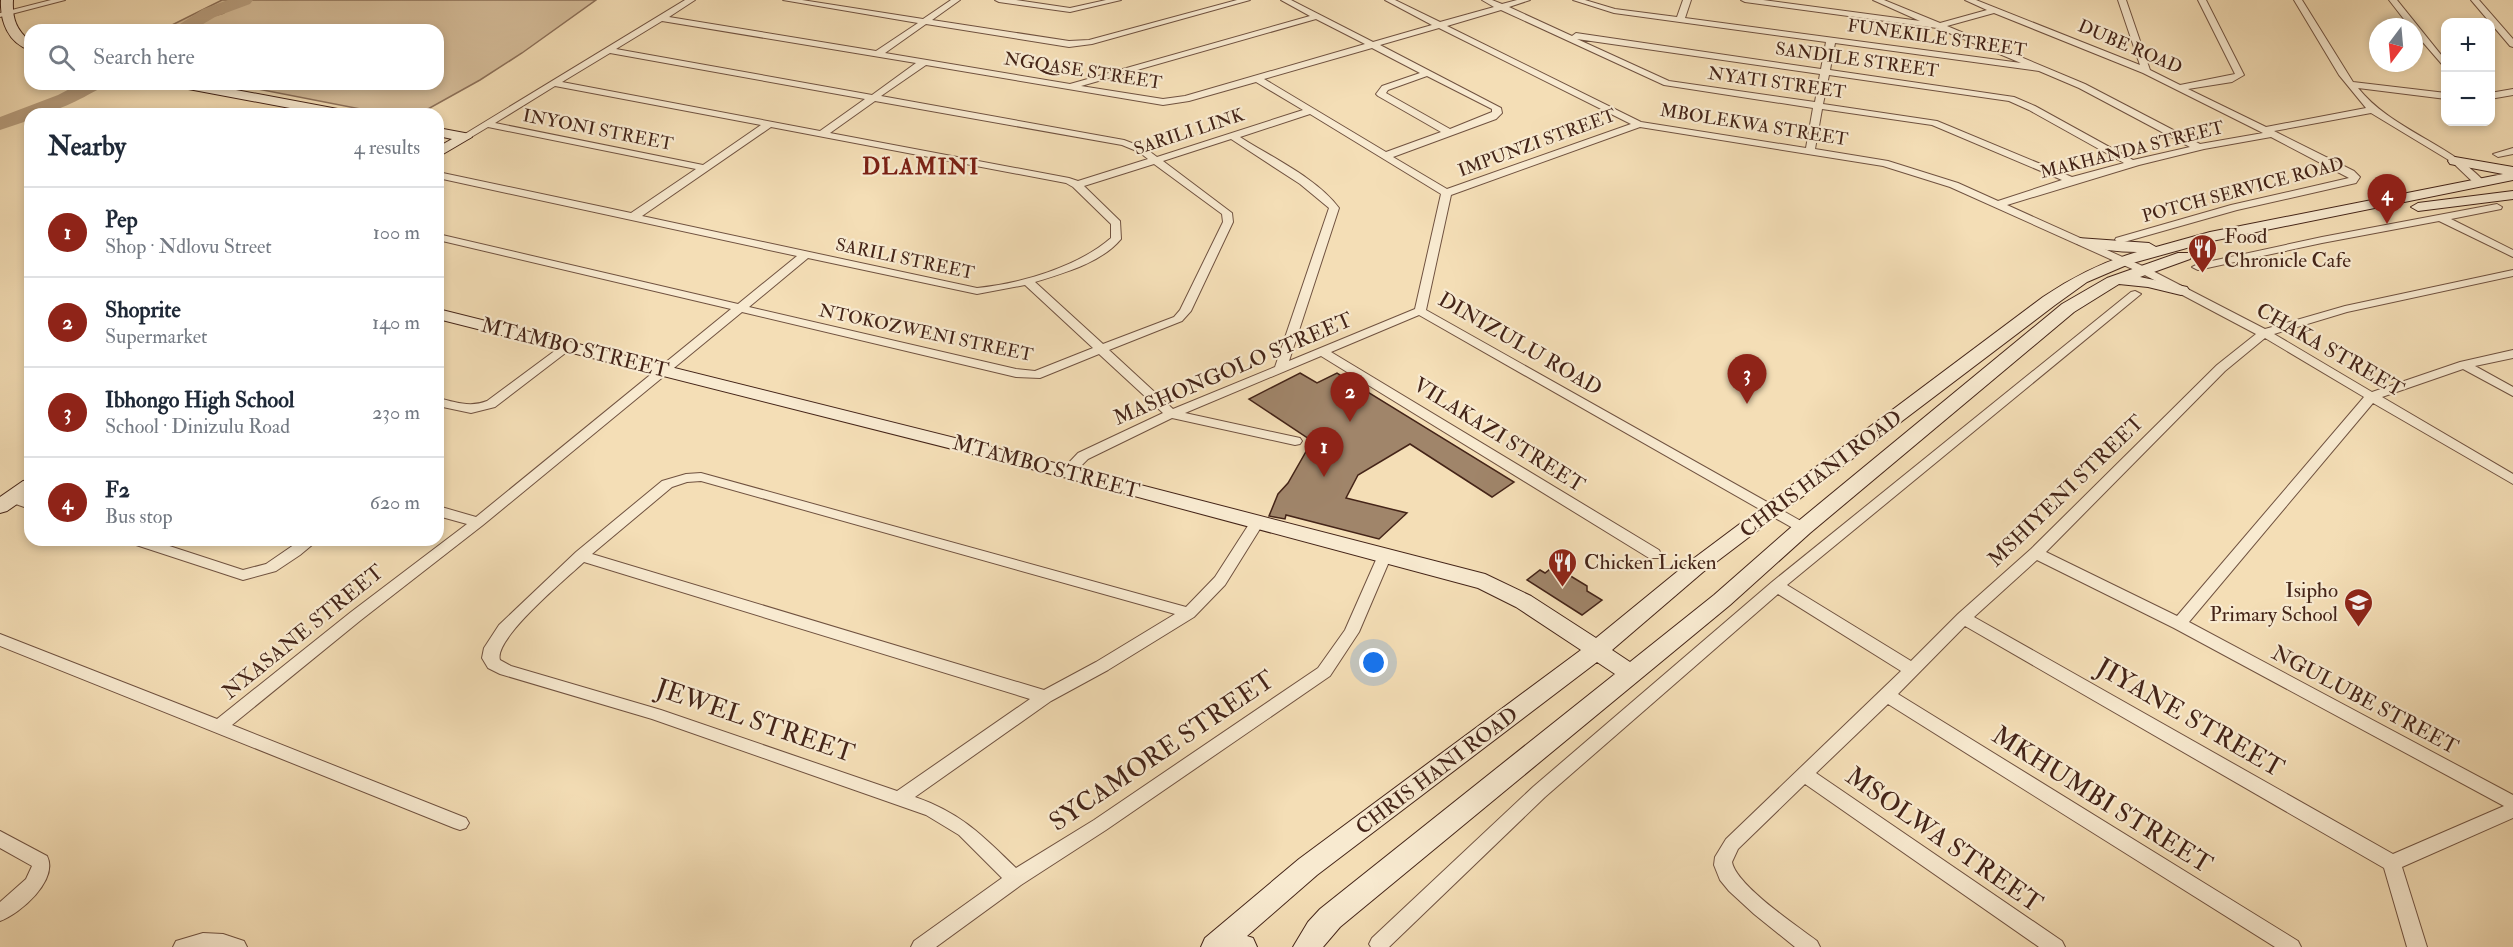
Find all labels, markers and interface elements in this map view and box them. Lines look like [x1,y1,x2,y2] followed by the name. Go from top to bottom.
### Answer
[1846,14,2029,62] street label: FUNEKILE STREET
[2074,15,2186,79] street label: DUBE ROAD
[2369,18,2423,72] north arrow
[2441,18,2495,126] map controls
[2441,18,2495,72] button: +
[24,24,444,90] search box
[1774,37,1941,83] street label: SANDILE STREET
[45,41,78,74] icon: search
[93,43,195,71] text: Search here
[1002,47,1164,95] street label: NGQASE STREET
[1707,62,1848,104] street label: NYATI STREET
[2441,72,2495,126] button: −
[1658,99,1850,151] street label: MBOLEKWA STREET
[1131,103,1247,161] street label: SARILI LINK
[521,104,676,156] street label: INYONI STREET
[1455,104,1620,182] street label: IMPUNZI STREET
[2038,116,2227,184] street label: MAKHANDA STREET
[48,131,126,163] text: Nearby
[354,135,420,160] text: 4 results
[2140,152,2346,228] street label: POTCH SERVICE ROAD
[862,153,980,181] district label: DLAMINI
[2368,174,2406,224] pin: 4
[105,206,138,234] text: Pep
[64,220,71,245] text: 1
[373,220,420,245] text: 100 m
[2224,223,2351,274] place label: Food Chronicle Cafe
[2187,232,2219,274] restaurant icon: Food Chronicle Cafe
[834,233,977,285] street label: SARILI STREET
[105,234,272,259] text: Shop · Ndlovu Street
[1433,286,1607,402] street label: DINIZULU ROAD
[105,296,181,324] text: Shoprite
[2251,297,2409,404] street label: CHAKA STREET
[817,299,1036,367] street label: NTOKOZWENI STREET
[1109,306,1357,432] street label: MASHONGOLO STREET
[62,310,73,335] text: 2
[372,310,420,335] text: 140 m
[478,312,672,384] street label: MTAMBO STREET
[105,324,208,349] text: Supermarket
[1728,354,1766,404] pin: 3
[1408,371,1590,499] street label: VILAKAZI STREET
[1330,372,1370,422] pin: 2
[105,386,294,414] text: Ibhongo High School
[64,400,71,425] text: 3
[372,400,420,425] text: 230 m
[1734,404,1908,544] street label: CHRIS HANI ROAD
[1982,409,2150,573] street label: MSHIYENI STREET
[105,414,290,439] text: School · Dinizulu Road
[1304,428,1344,477] pin: 1
[950,429,1143,505] street label: MTAMBO STREET
[105,476,130,504] text: F2
[62,490,73,515] text: 4
[370,490,420,515] text: 620 m
[105,504,173,529] text: Bus stop
[1547,546,1579,588] restaurant icon: Chicken Licken
[1584,549,1717,576] place label: Chicken Licken
[217,558,389,705] street label: NXASANE STREET
[2209,577,2339,628] place label: Isipho Primary School
[2343,586,2375,628] school or university icon: Isipho Primary School
[2267,639,2463,761] street label: NGULUBE STREET
[1359,648,1388,677] your location
[2090,651,2290,785] street label: JIYANE STREET
[1043,664,1281,838] street label: SYCAMORE STREET
[651,672,858,770] street label: JEWEL STREET
[1350,701,1524,841] street label: CHRIS HANI ROAD
[1986,719,2218,881] street label: MKHUMBI STREET
[1839,760,2049,920] street label: MSOLWA STREET

